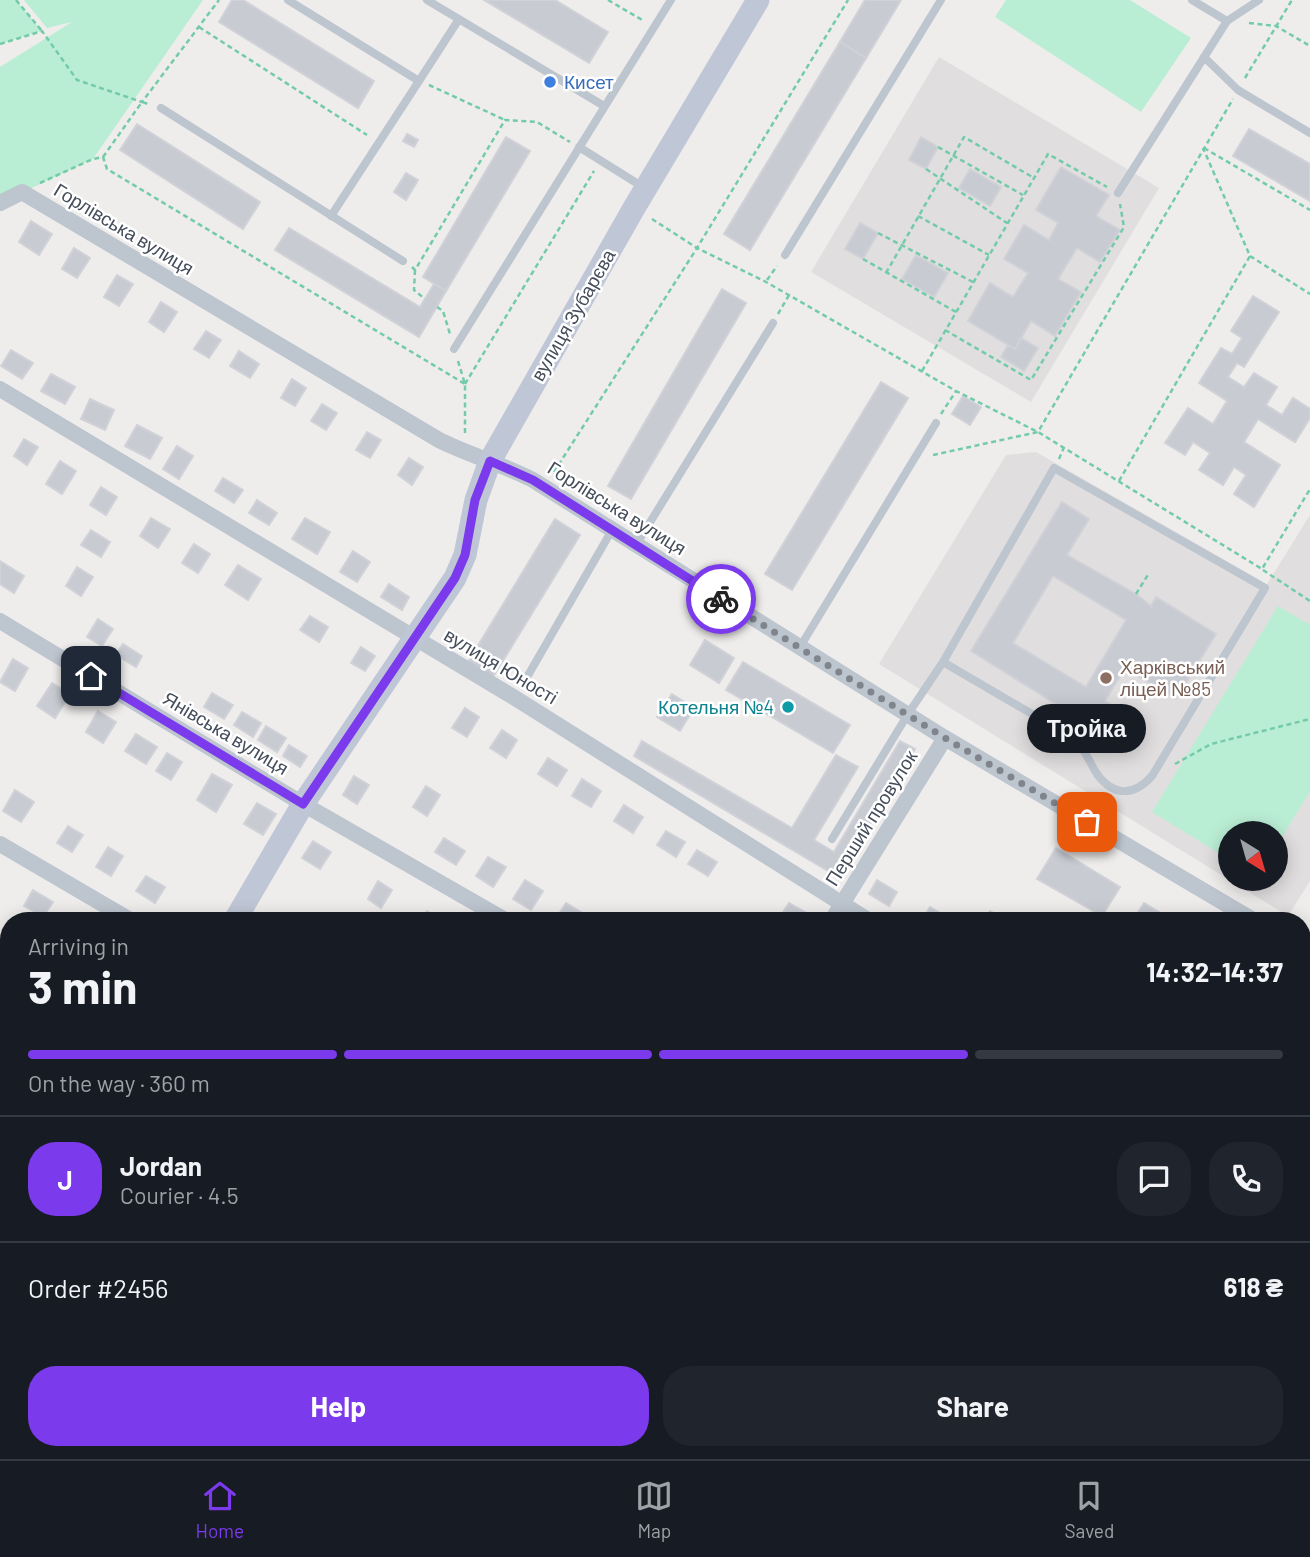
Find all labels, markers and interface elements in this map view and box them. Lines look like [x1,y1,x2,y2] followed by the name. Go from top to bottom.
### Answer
[564,70,614,93] place label: Кисет
[542,74,558,90] marker: Кисет
[50,178,198,279] street label: Горлівська вулиця
[526,244,620,385] street label: вулиця Зубарєва
[544,456,691,559] street label: Горлівська вулиця
[686,564,756,634] courier
[702,580,740,618] icon: bike
[440,623,562,708] street label: вулиця Юності
[61,646,121,706] pin
[1120,655,1225,700] place label: Харківський ліцей №85
[72,657,110,695] icon: home
[1098,670,1114,686] marker: Харківський ліцей №85
[159,686,293,779] street label: Янівська вулиця
[658,695,774,718] place label: Котельня №4
[780,699,796,715] marker: Котельня №4
[1028,703,1146,752] callout: Тройка
[1047,714,1126,742] text: Тройка
[820,745,922,890] street label: Перший провулок
[1057,792,1117,852] pin
[1068,803,1106,841] icon: bag
[1218,821,1288,891] north arrow
[1218,821,1288,891] map controls
[28,932,129,960] text: Arriving in
[1146,956,1283,987] text: 14:32–14:37
[28,958,137,1013] text: 3 min
[28,1069,210,1097] text: On the way · 360 m
[1117,1142,1191,1216] button: chat
[1209,1142,1283,1216] button: phone
[120,1150,202,1181] text: Jordan
[57,1164,73,1195] text: J
[120,1181,239,1209] text: Courier · 4.5
[1223,1271,1283,1302] text: 618 ₴
[28,1272,168,1303] text: Order #2456
[28,1366,649,1446] button: Help
[663,1366,1283,1446] button: Share
[196,1477,244,1542] tab: Home
[635,1477,673,1542] tab: Map
[1065,1477,1114,1542] tab: Saved

